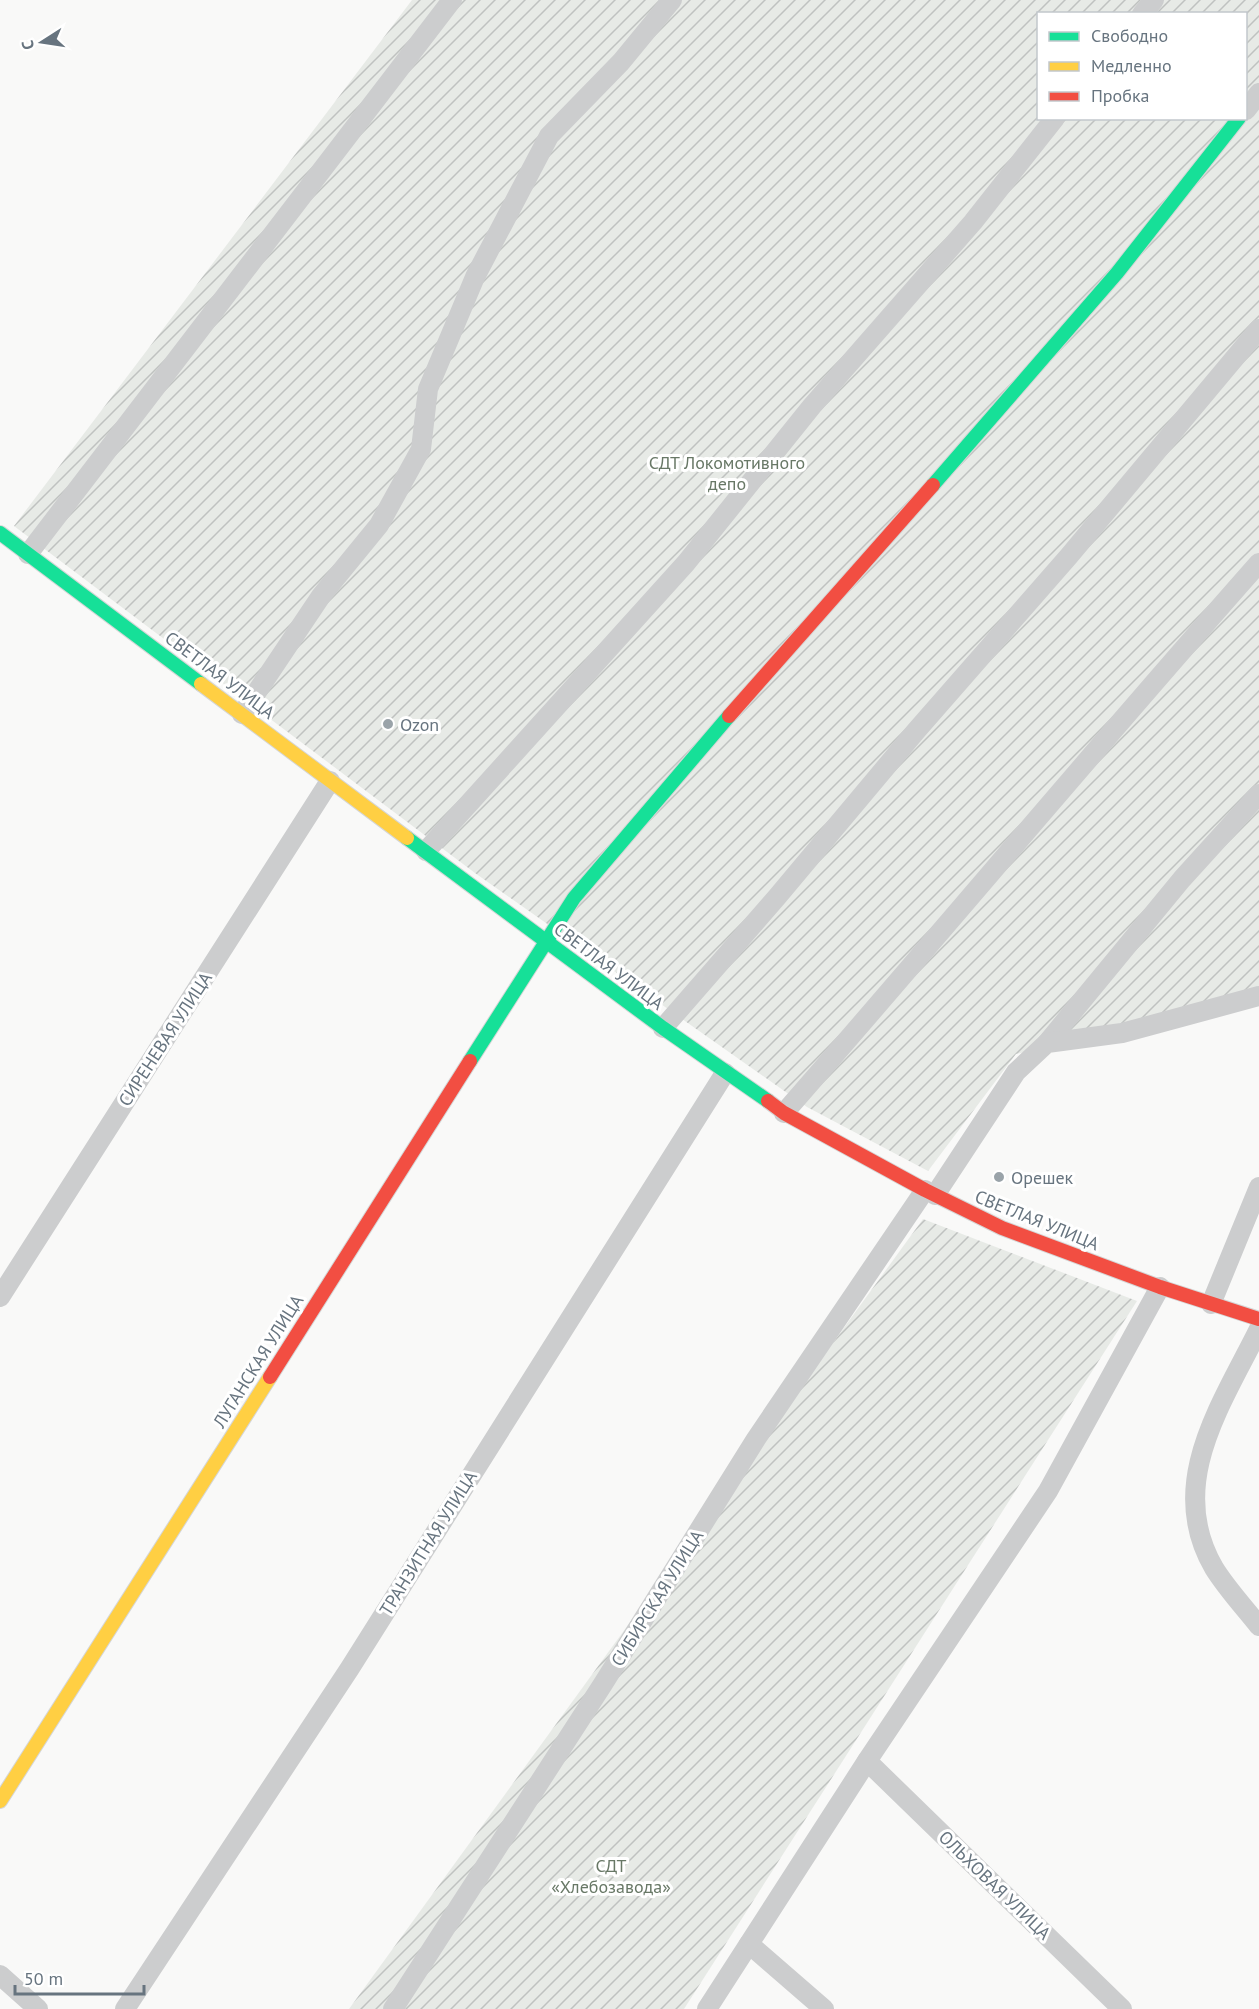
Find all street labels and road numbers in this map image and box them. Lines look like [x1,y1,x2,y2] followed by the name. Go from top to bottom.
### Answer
[160,626,280,724] street label: СВЕТЛАЯ УЛИЦА
[549,917,669,1015] street label: СВЕТЛАЯ УЛИЦА
[113,967,217,1110] street label: СИРЕНЕВАЯ УЛИЦА
[972,1185,1103,1256] street label: СВЕТЛАЯ УЛИЦА
[207,1290,308,1433] street label: ЛУГАНСКАЯ УЛИЦА
[374,1466,482,1620] street label: ТРАНЗИТНАЯ УЛИЦА
[606,1525,708,1670] street label: СИБИРСКАЯ УЛИЦА
[934,1826,1056,1945] street label: ОЛЬХОВАЯ УЛИЦА

